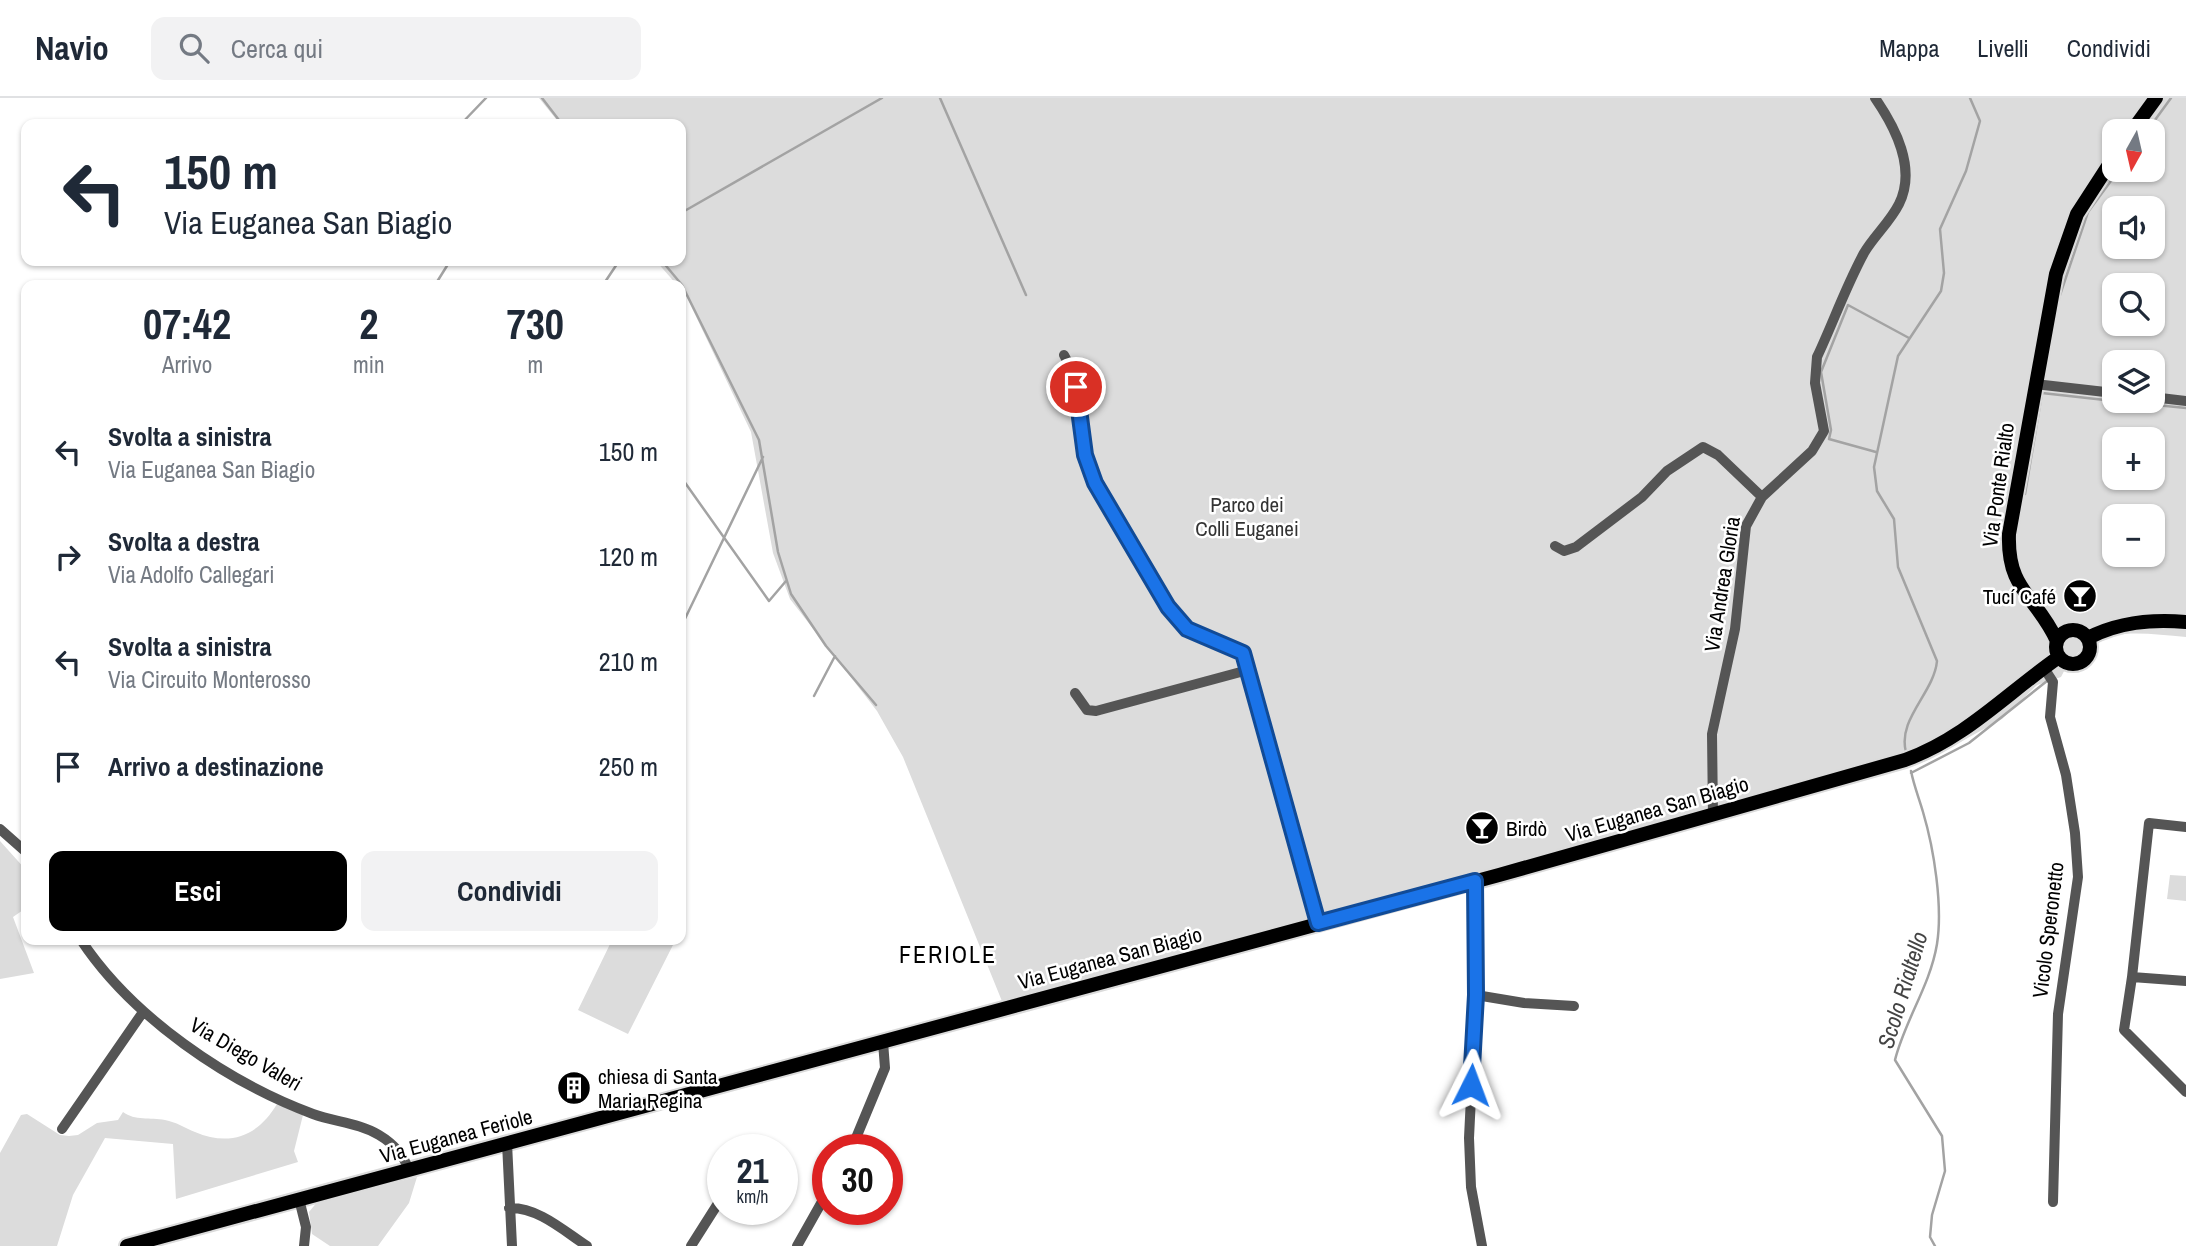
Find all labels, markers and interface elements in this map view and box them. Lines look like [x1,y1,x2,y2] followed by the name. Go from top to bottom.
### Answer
[151,17,641,80] search box
[35,26,109,70] text: Navio
[175,29,213,67] icon: search
[231,31,323,66] text: Cerca qui
[1879,32,1939,64] text: Mappa
[1977,32,2029,64] text: Livelli
[2067,32,2151,64] text: Condividi
[2102,119,2165,182] north arrow
[2102,119,2165,567] map controls
[164,138,278,204] text: 150 m
[49,147,140,238] icon: left
[2102,196,2165,259] button: sound
[164,201,452,244] text: Via Euganea San Biagio
[2102,273,2165,336] button: search
[143,296,231,352] text: 07:42
[359,296,378,352] text: 2
[507,296,564,352] text: 730
[162,349,212,380] text: Arrivo
[353,349,385,380] text: min
[527,349,543,380] text: m
[2102,350,2165,413] button: layers
[1046,357,1106,417] pin
[1057,368,1095,406] icon: arrive
[108,419,272,454] text: Svolta a sinistra
[1975,421,2021,549] street label: Via Ponte Rialto
[2102,427,2165,490] button: +
[49,433,87,471] icon: left
[599,434,658,469] text: 150 m
[108,454,315,485] text: Via Euganea San Biagio
[1195,490,1299,543] park label: Parco dei Colli Euganei
[2102,504,2165,567] button: −
[1697,514,1747,654] street label: Via Andrea Gloria
[108,524,260,559] text: Svolta a destra
[49,538,87,576] icon: right
[599,539,658,574] text: 120 m
[108,559,274,590] text: Via Adolfo Callegari
[2061,577,2099,615] bar icon: Tucí Café
[1983,582,2056,611] place label: Tucí Café
[108,629,272,664] text: Svolta a sinistra
[49,643,87,681] icon: left
[599,644,658,679] text: 210 m
[108,664,311,695] text: Via Circuito Monterosso
[49,748,87,786] icon: arrive
[108,749,324,784] text: Arrivo a destinazione
[599,749,658,784] text: 250 m
[1562,769,1752,849] street label: Via Euganea San Biagio
[1463,809,1501,847] bar icon: Birdò
[1506,814,1547,843] place label: Birdò
[49,851,347,931] button: Esci
[361,851,658,931] button: Condividi
[2025,860,2071,1000] street label: Vicolo Speronetto
[1015,919,1205,997] street label: Via Euganea San Biagio
[1870,928,1934,1052] water label: Scolo Rialtello
[899,938,997,970] district label: FERIOLE
[185,1010,307,1098] street label: Via Diego Valeri
[1434,1048,1508,1122] position arrow
[598,1062,718,1115] place label: chiesa di Santa Maria Regina
[555,1069,593,1107] building icon: chiesa di Santa Maria Regina
[377,1102,535,1170] street label: Via Euganea Feriole
[812,1134,903,1225] speed limit sign: 30
[737,1147,768,1194] text: 21
[737,1184,769,1209] text: km/h

